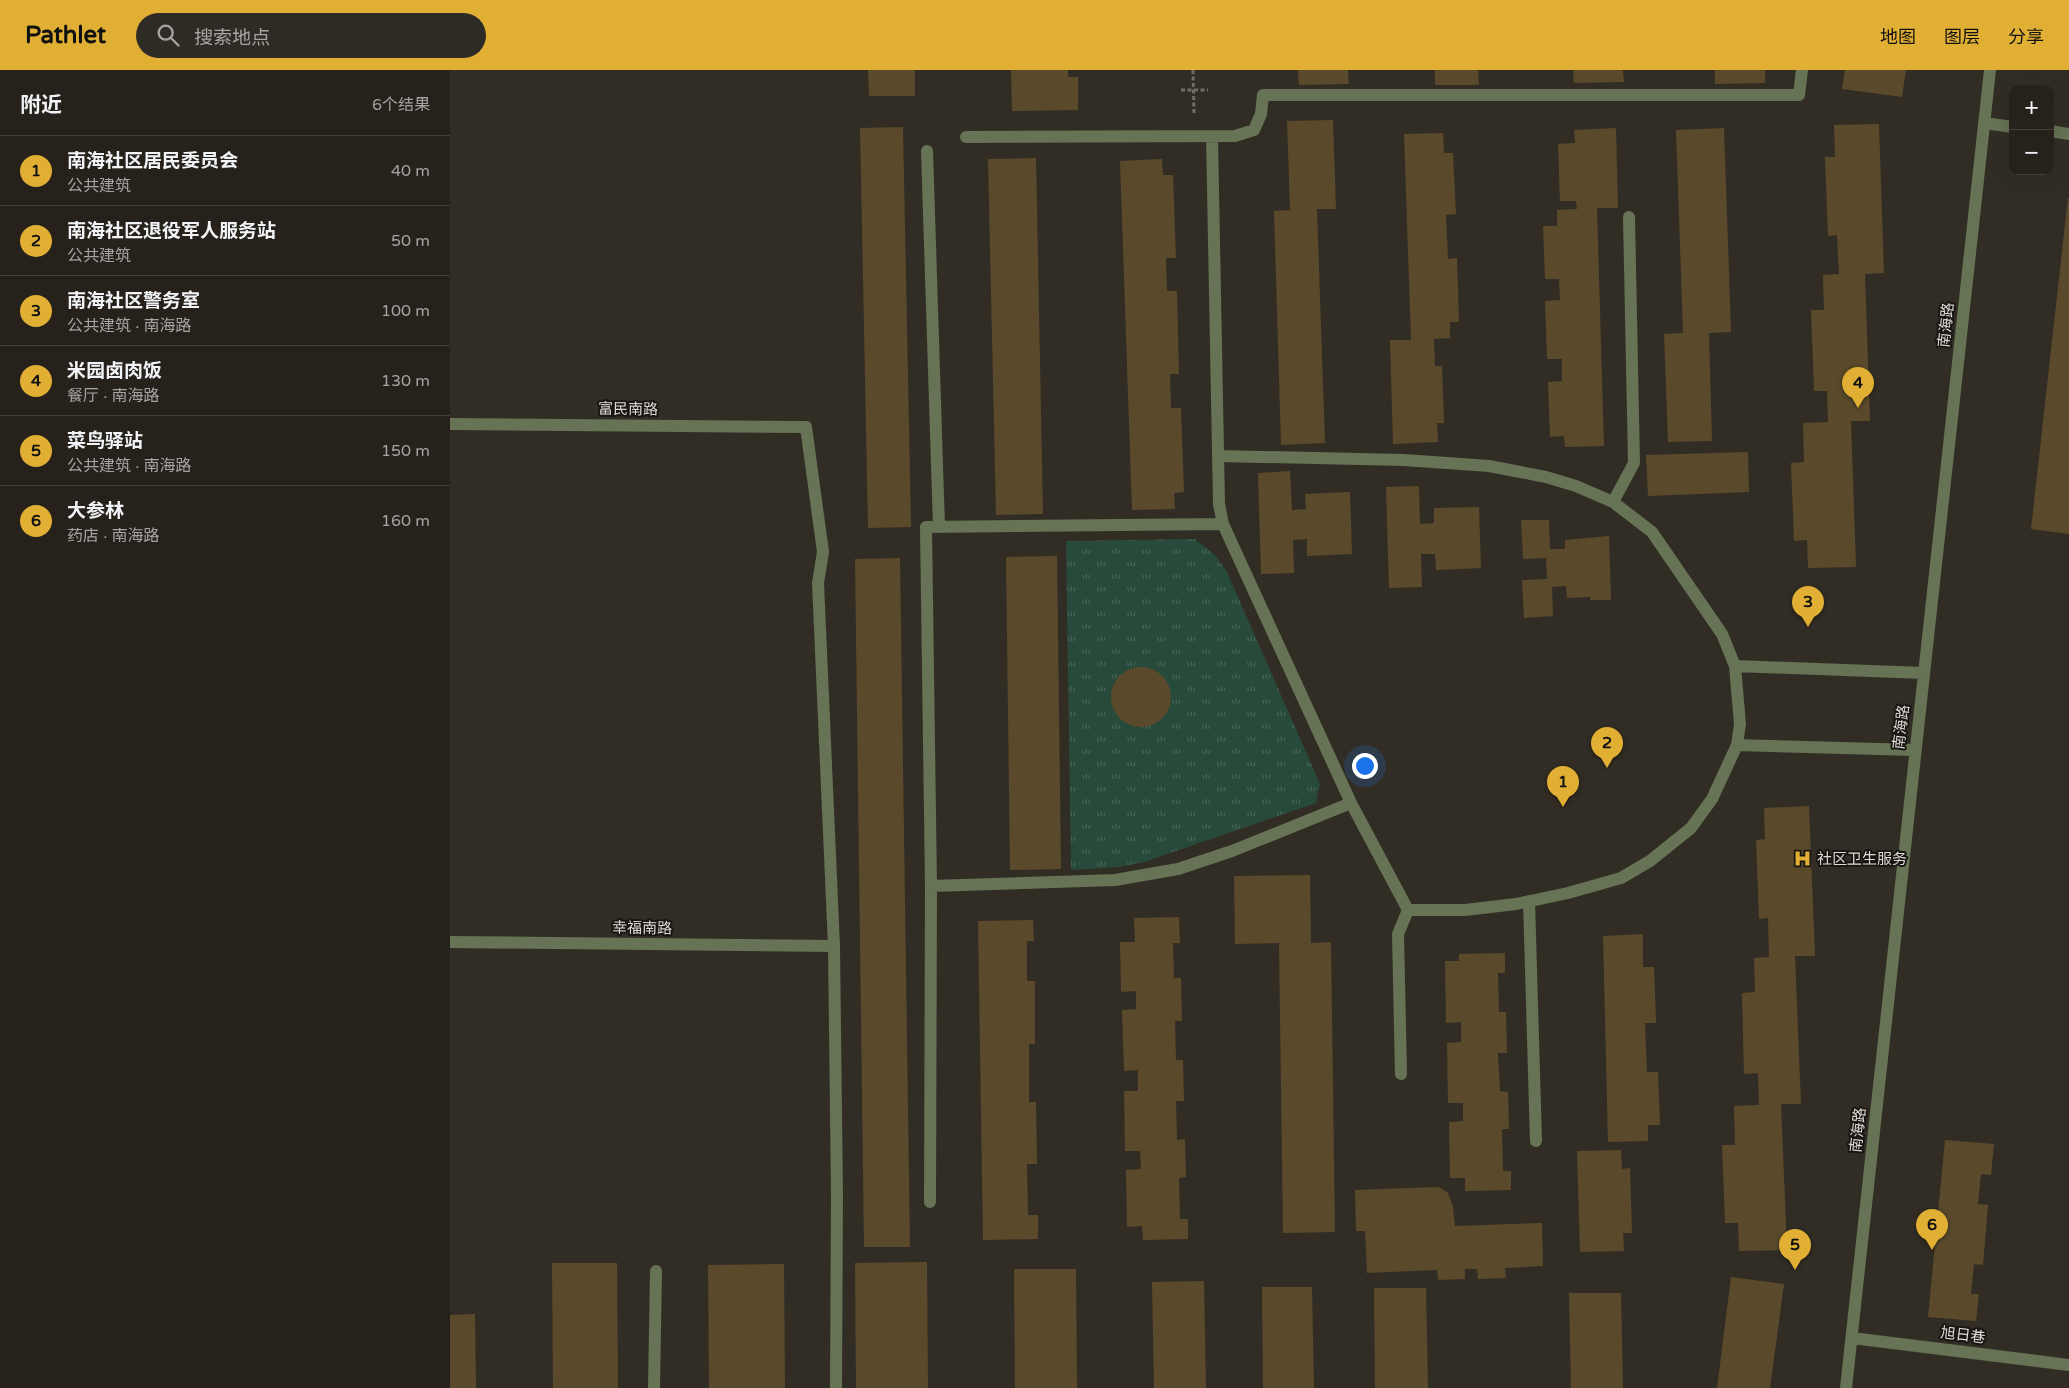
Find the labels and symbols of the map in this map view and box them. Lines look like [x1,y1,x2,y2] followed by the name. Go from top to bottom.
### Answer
[1935,302,1957,348] street label: 南海路
[1842,367,1874,408] pin: 4
[598,399,658,419] street label: 富民南路
[1792,586,1824,627] pin: 3
[1889,704,1913,750] street label: 南海路
[1591,727,1623,768] pin: 2
[1352,753,1378,779] your location
[1547,766,1579,807] pin: 1
[1793,849,1813,869] hospital icon: 社区卫生服务
[1817,850,1907,868] place label: 社区卫生服务
[612,918,672,938] street label: 幸福南路
[1847,1107,1869,1153] street label: 南海路
[1916,1209,1948,1250] pin: 6
[1779,1229,1811,1270] pin: 5
[1940,1323,1986,1347] street label: 旭日巷

